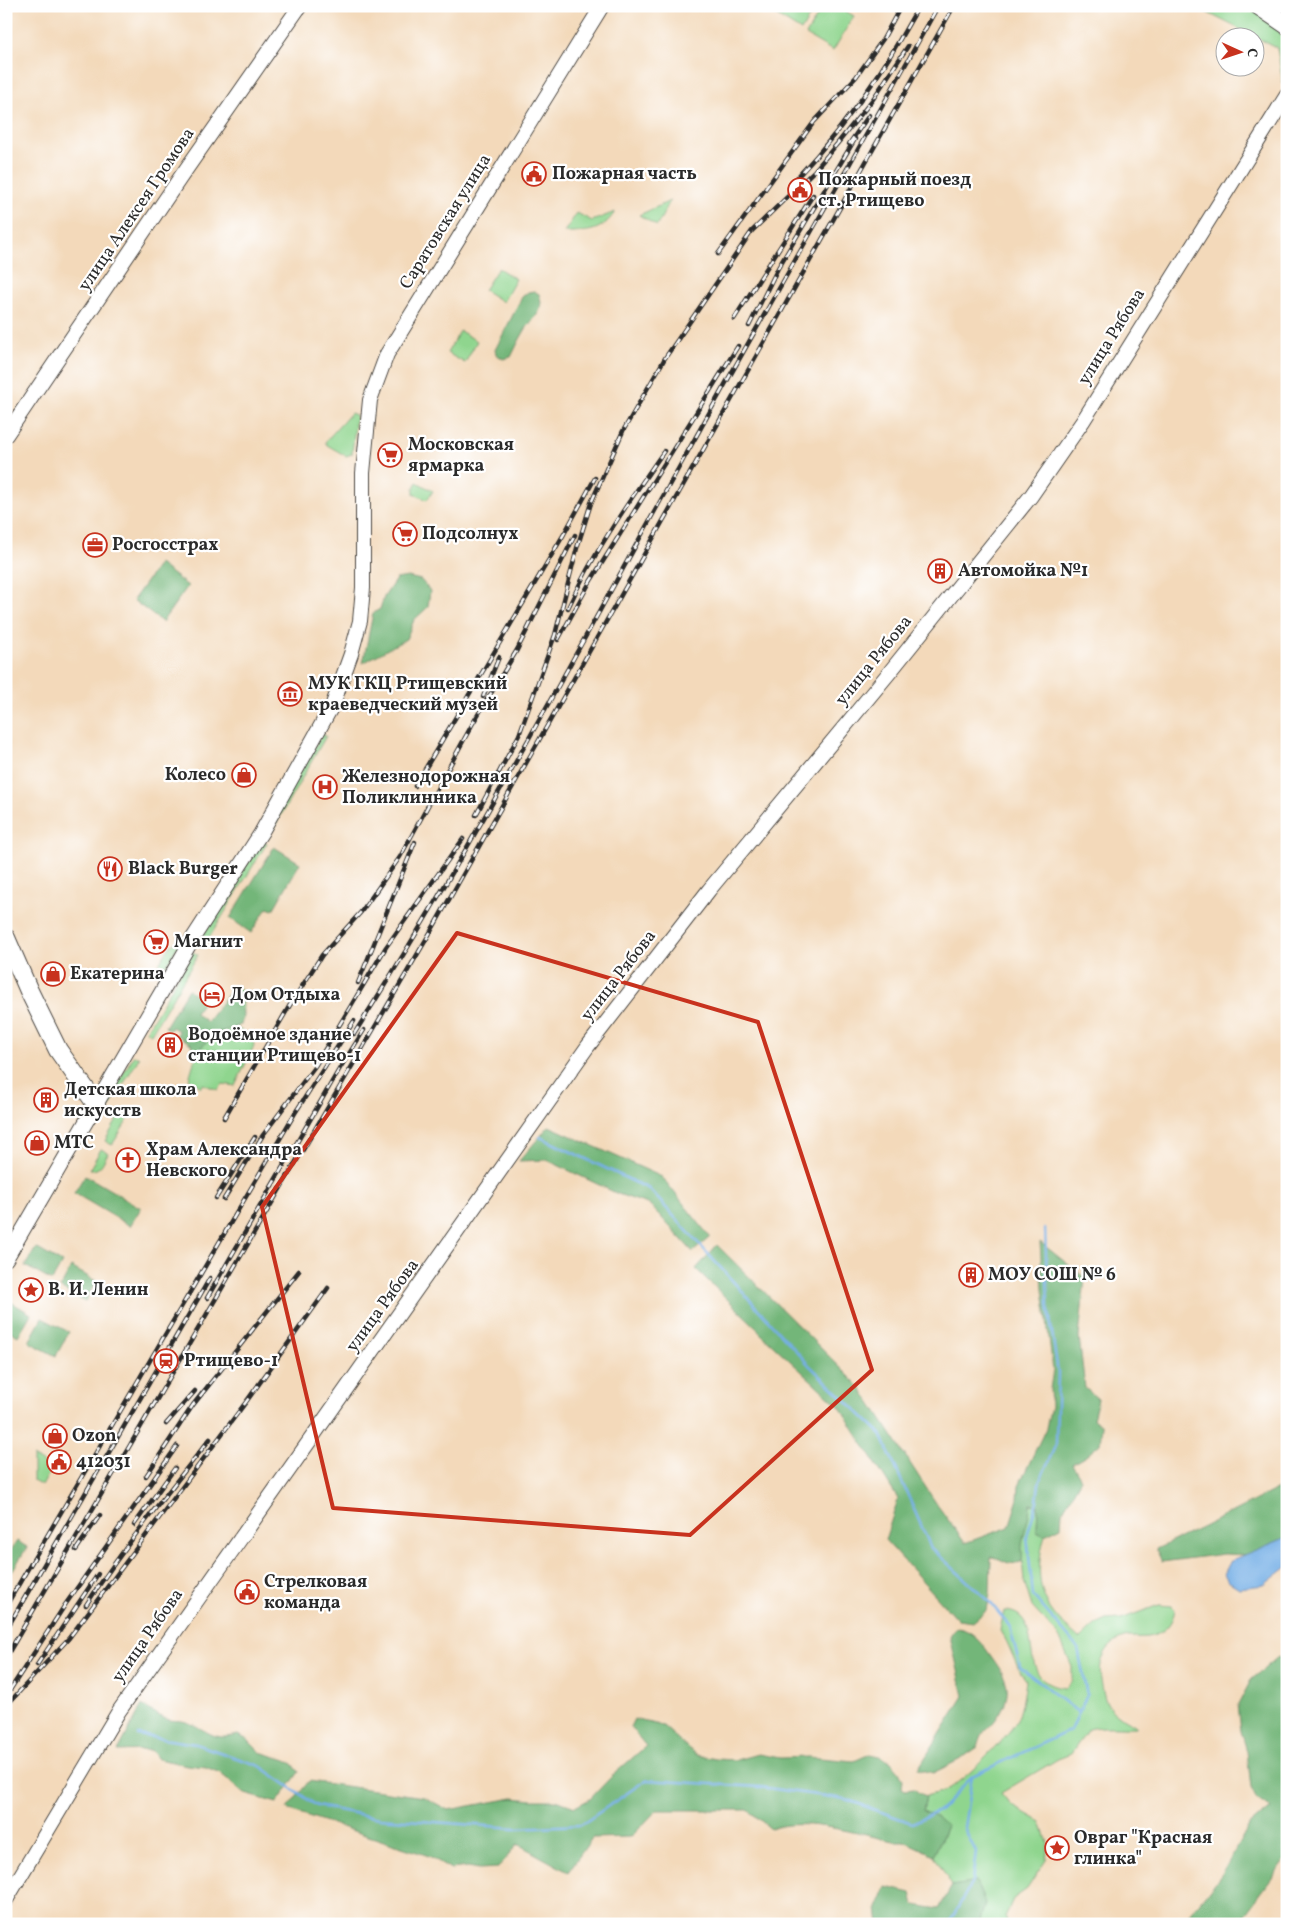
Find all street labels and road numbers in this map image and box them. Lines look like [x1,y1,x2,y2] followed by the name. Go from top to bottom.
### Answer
[73,123,201,297] street label: улица Алексея Громова
[394,149,498,295] street label: Саратовская улица
[1072,284,1152,390] street label: улица Рябова
[830,610,918,712] street label: улица Рябова
[575,925,663,1027] street label: улица Рябова
[341,1254,425,1358] street label: улица Рябова
[106,1584,190,1688] street label: улица Рябова

